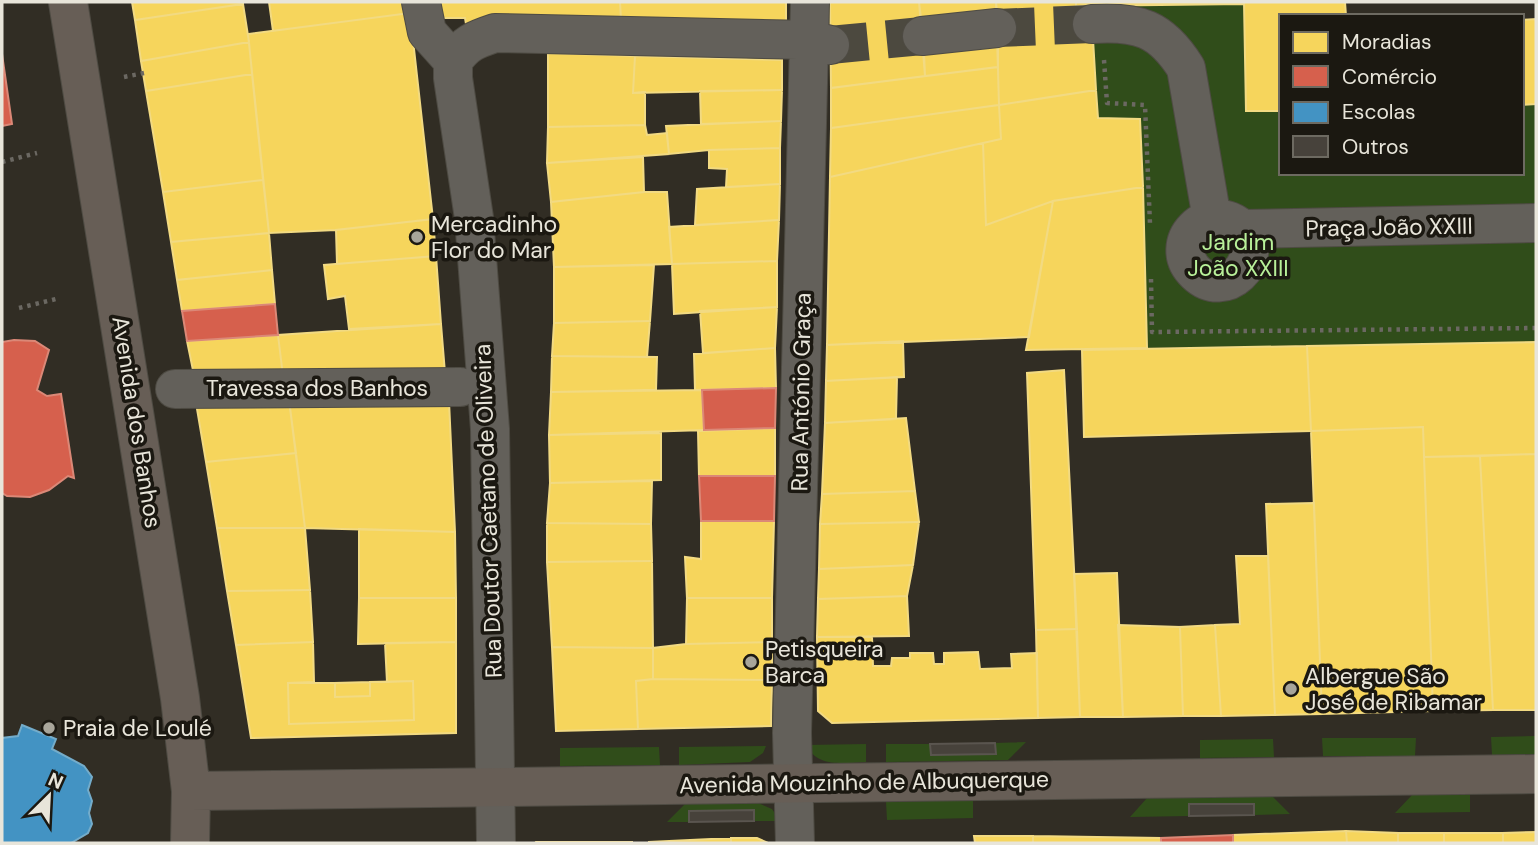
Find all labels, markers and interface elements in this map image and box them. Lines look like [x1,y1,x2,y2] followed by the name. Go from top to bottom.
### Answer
[1279,14,1524,175] legend
[1342,28,1431,56] text: Moradias
[1342,63,1437,91] text: Comércio
[1342,98,1416,126] text: Escolas
[1342,133,1409,161] text: Outros
[431,209,557,265] place label: Mercadinho Flor do Mar
[1305,211,1473,243] street label: Praça João XXIII
[1187,227,1289,283] park label: Jardim João XXIII
[409,229,425,245] marker: Mercadinho Flor do Mar
[784,292,818,492] street label: Rua António Graça
[105,314,169,530] street label: Avenida dos Banhos
[467,343,509,679] street label: Rua Doutor Caetano de Oliveira
[206,373,428,403] street label: Travessa dos Banhos
[765,634,884,690] place label: Petisqueira Barca
[743,654,759,670] marker: Petisqueira Barca
[1305,661,1482,717] place label: Albergue São José de Ribamar
[1283,681,1299,697] marker: Albergue São José de Ribamar
[63,713,212,743] place label: Praia de Loulé
[41,720,57,736] marker: Praia de Loulé
[14,761,84,831] north arrow
[679,764,1049,800] street label: Avenida Mouzinho de Albuquerque
[44,767,67,795] text: N

